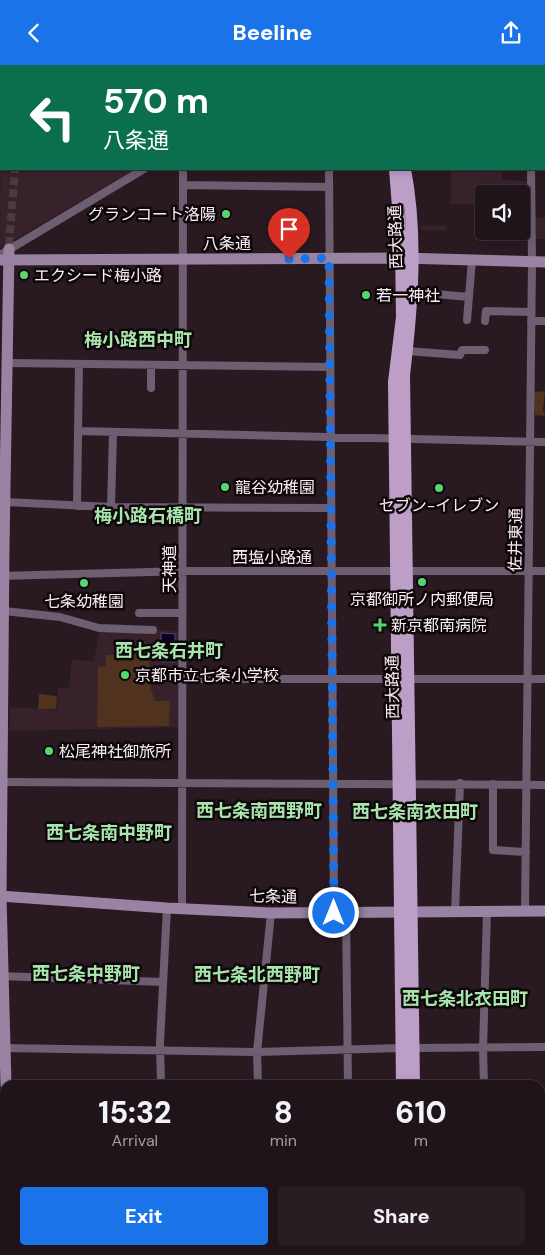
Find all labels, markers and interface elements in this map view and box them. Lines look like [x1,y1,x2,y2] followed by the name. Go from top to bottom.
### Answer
[233,18,312,47] text: Beeline
[20,19,48,47] icon: back
[497,19,525,47] icon: share
[103,78,209,124] text: 570 m
[20,85,85,150] icon: left
[103,126,169,155] text: 八条通
[475,185,530,240] map controls
[475,185,530,240] button: sound
[88,204,216,225] place label: グランコート洛陽
[384,205,407,269] street label: 西大路通
[220,208,232,220] marker: グランコート洛陽
[268,208,310,259] pin
[275,215,303,243] icon: arrive
[203,233,251,254] street label: 八条通
[34,265,162,286] place label: エクシード梅小路
[18,269,30,281] marker: エクシード梅小路
[376,285,440,306] place label: 若一神社
[360,289,372,301] marker: 若一神社
[84,328,192,352] district label: 梅小路西中町
[235,477,315,498] place label: 龍谷幼稚園
[219,481,231,493] marker: 龍谷幼稚園
[433,482,445,494] marker: セブン-イレブン
[379,495,499,516] place label: セブン-イレブン
[94,504,202,528] district label: 梅小路石橋町
[504,508,527,572] street label: 佐井東通
[159,545,180,593] street label: 天神道
[232,547,312,568] street label: 西塩小路通
[416,576,428,588] marker: 京都御所ノ内郵便局
[78,577,90,589] marker: 七条幼稚園
[350,589,494,610] place label: 京都御所ノ内郵便局
[44,591,124,612] place label: 七条幼稚園
[391,615,487,636] place label: 新京都南病院
[373,618,387,632] marker: 新京都南病院
[115,639,223,663] district label: 西七条石井町
[381,655,404,719] street label: 西大路通
[135,665,279,686] place label: 京都市立七条小学校
[119,669,131,681] marker: 京都市立七条小学校
[59,741,171,762] place label: 松尾神社御旅所
[43,745,55,757] marker: 松尾神社御旅所
[196,799,322,823] district label: 西七条南西野町
[352,800,478,824] district label: 西七条南衣田町
[46,821,172,845] district label: 西七条南中野町
[249,886,297,907] street label: 七条通
[307,886,359,938] position arrow
[32,962,140,986] district label: 西七条中野町
[194,963,320,987] district label: 西七条北西野町
[402,987,528,1011] district label: 西七条北衣田町
[98,1093,171,1132] text: 15:32
[274,1093,293,1132] text: 8
[395,1093,447,1132] text: 610
[112,1130,158,1151] text: Arrival
[270,1130,297,1151] text: min
[414,1130,428,1151] text: m
[20,1187,268,1245] button: Exit
[278,1187,525,1245] button: Share

